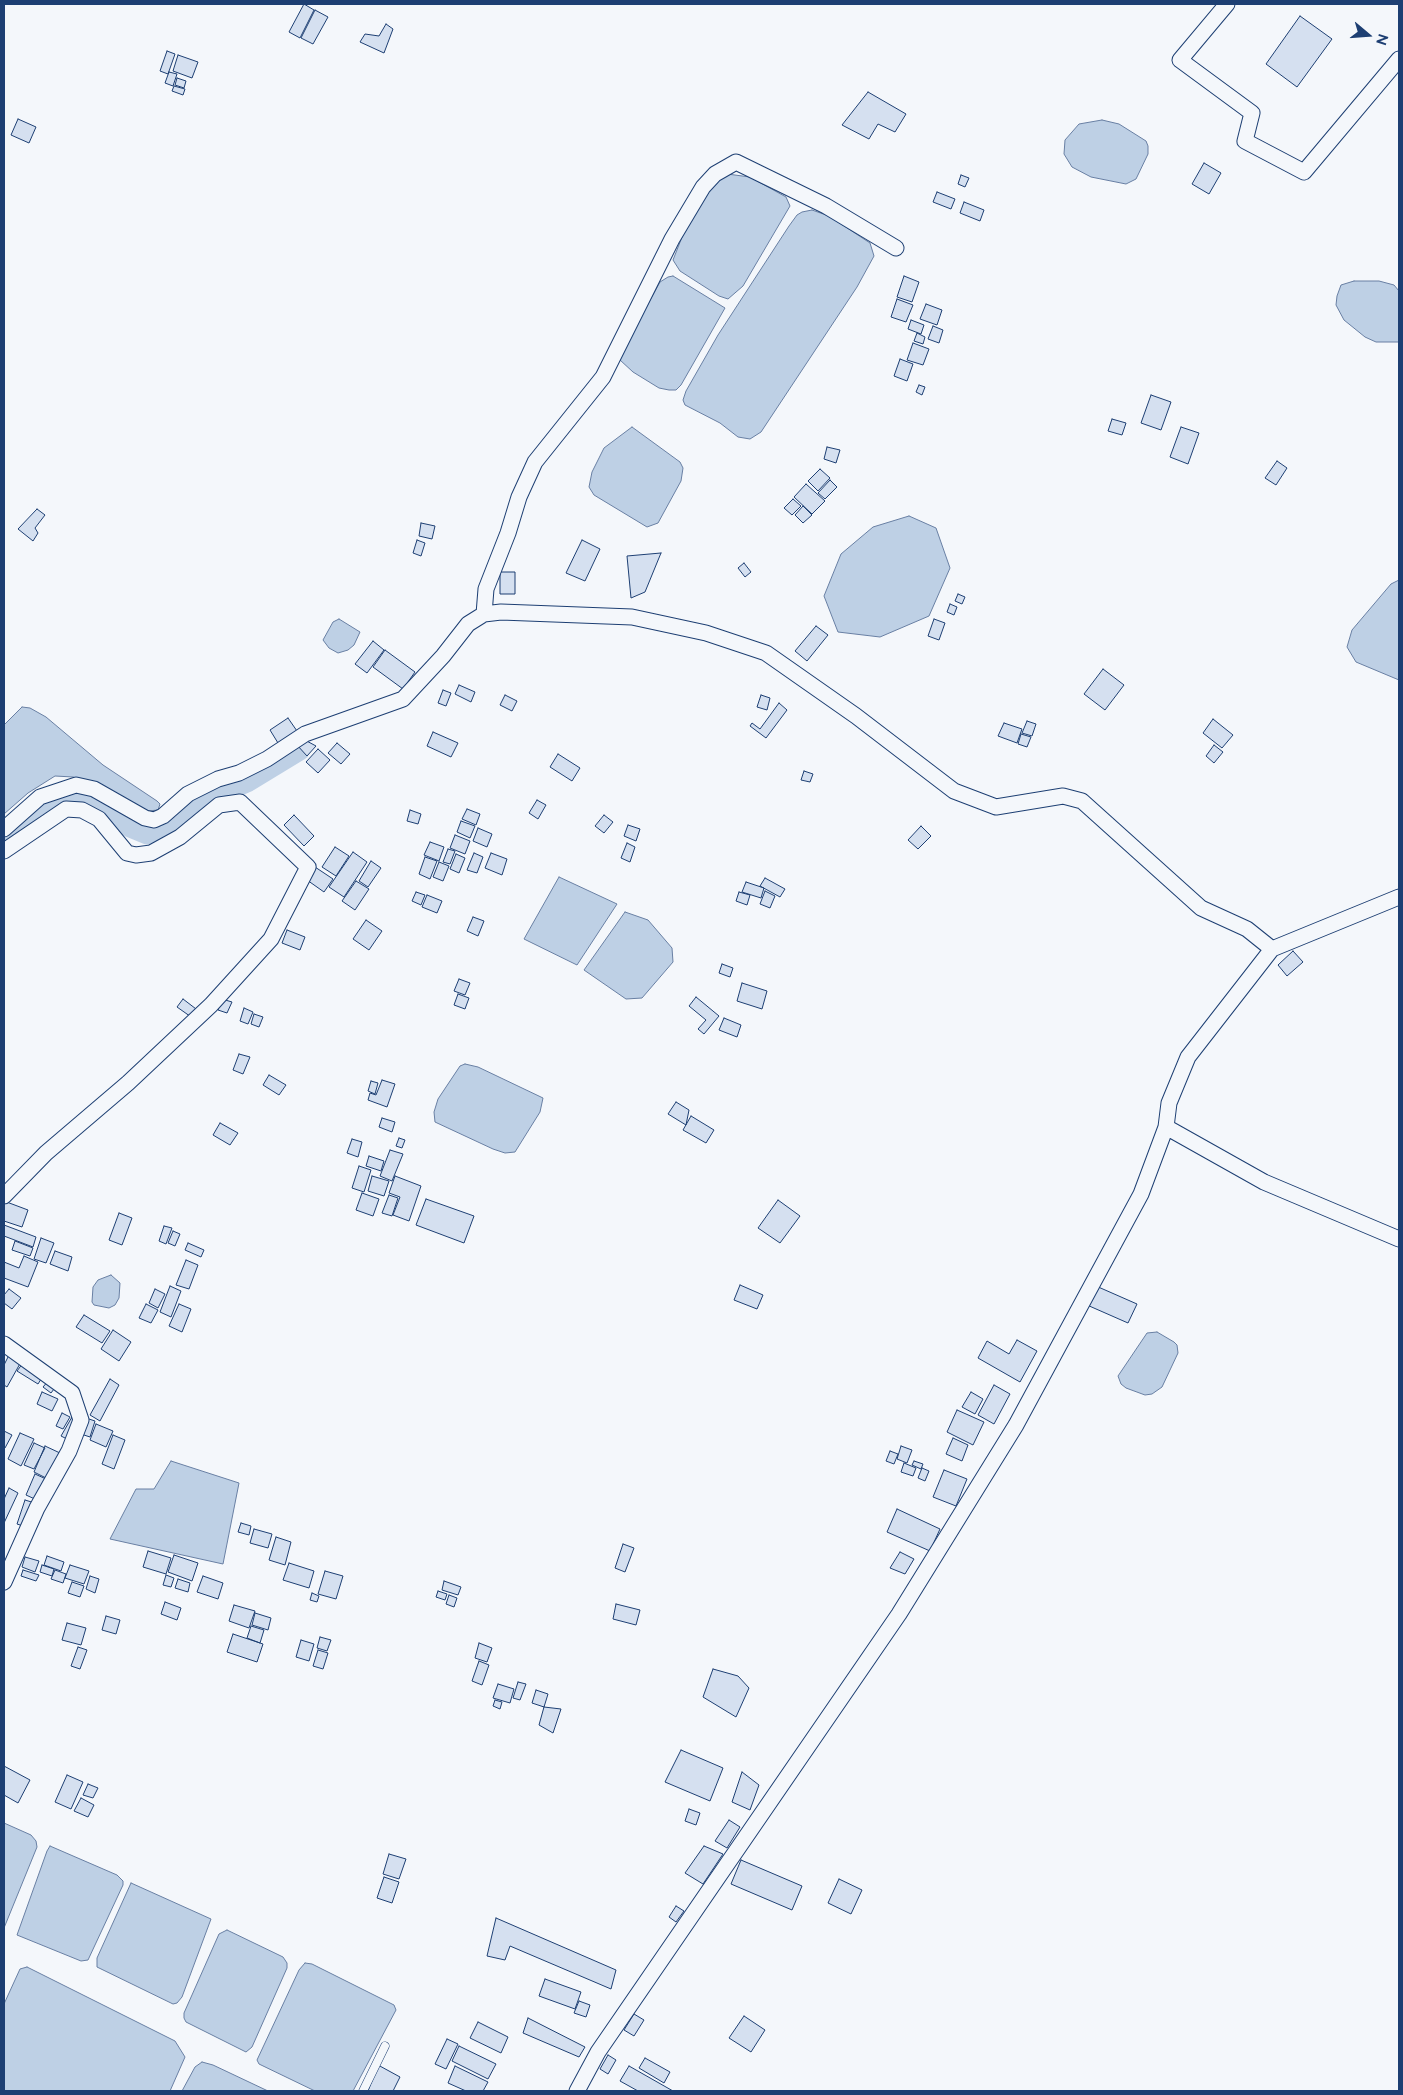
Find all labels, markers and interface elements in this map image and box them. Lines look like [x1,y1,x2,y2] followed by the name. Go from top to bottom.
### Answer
[1343,10,1393,60] north arrow
[1373,32,1392,47] text: N

